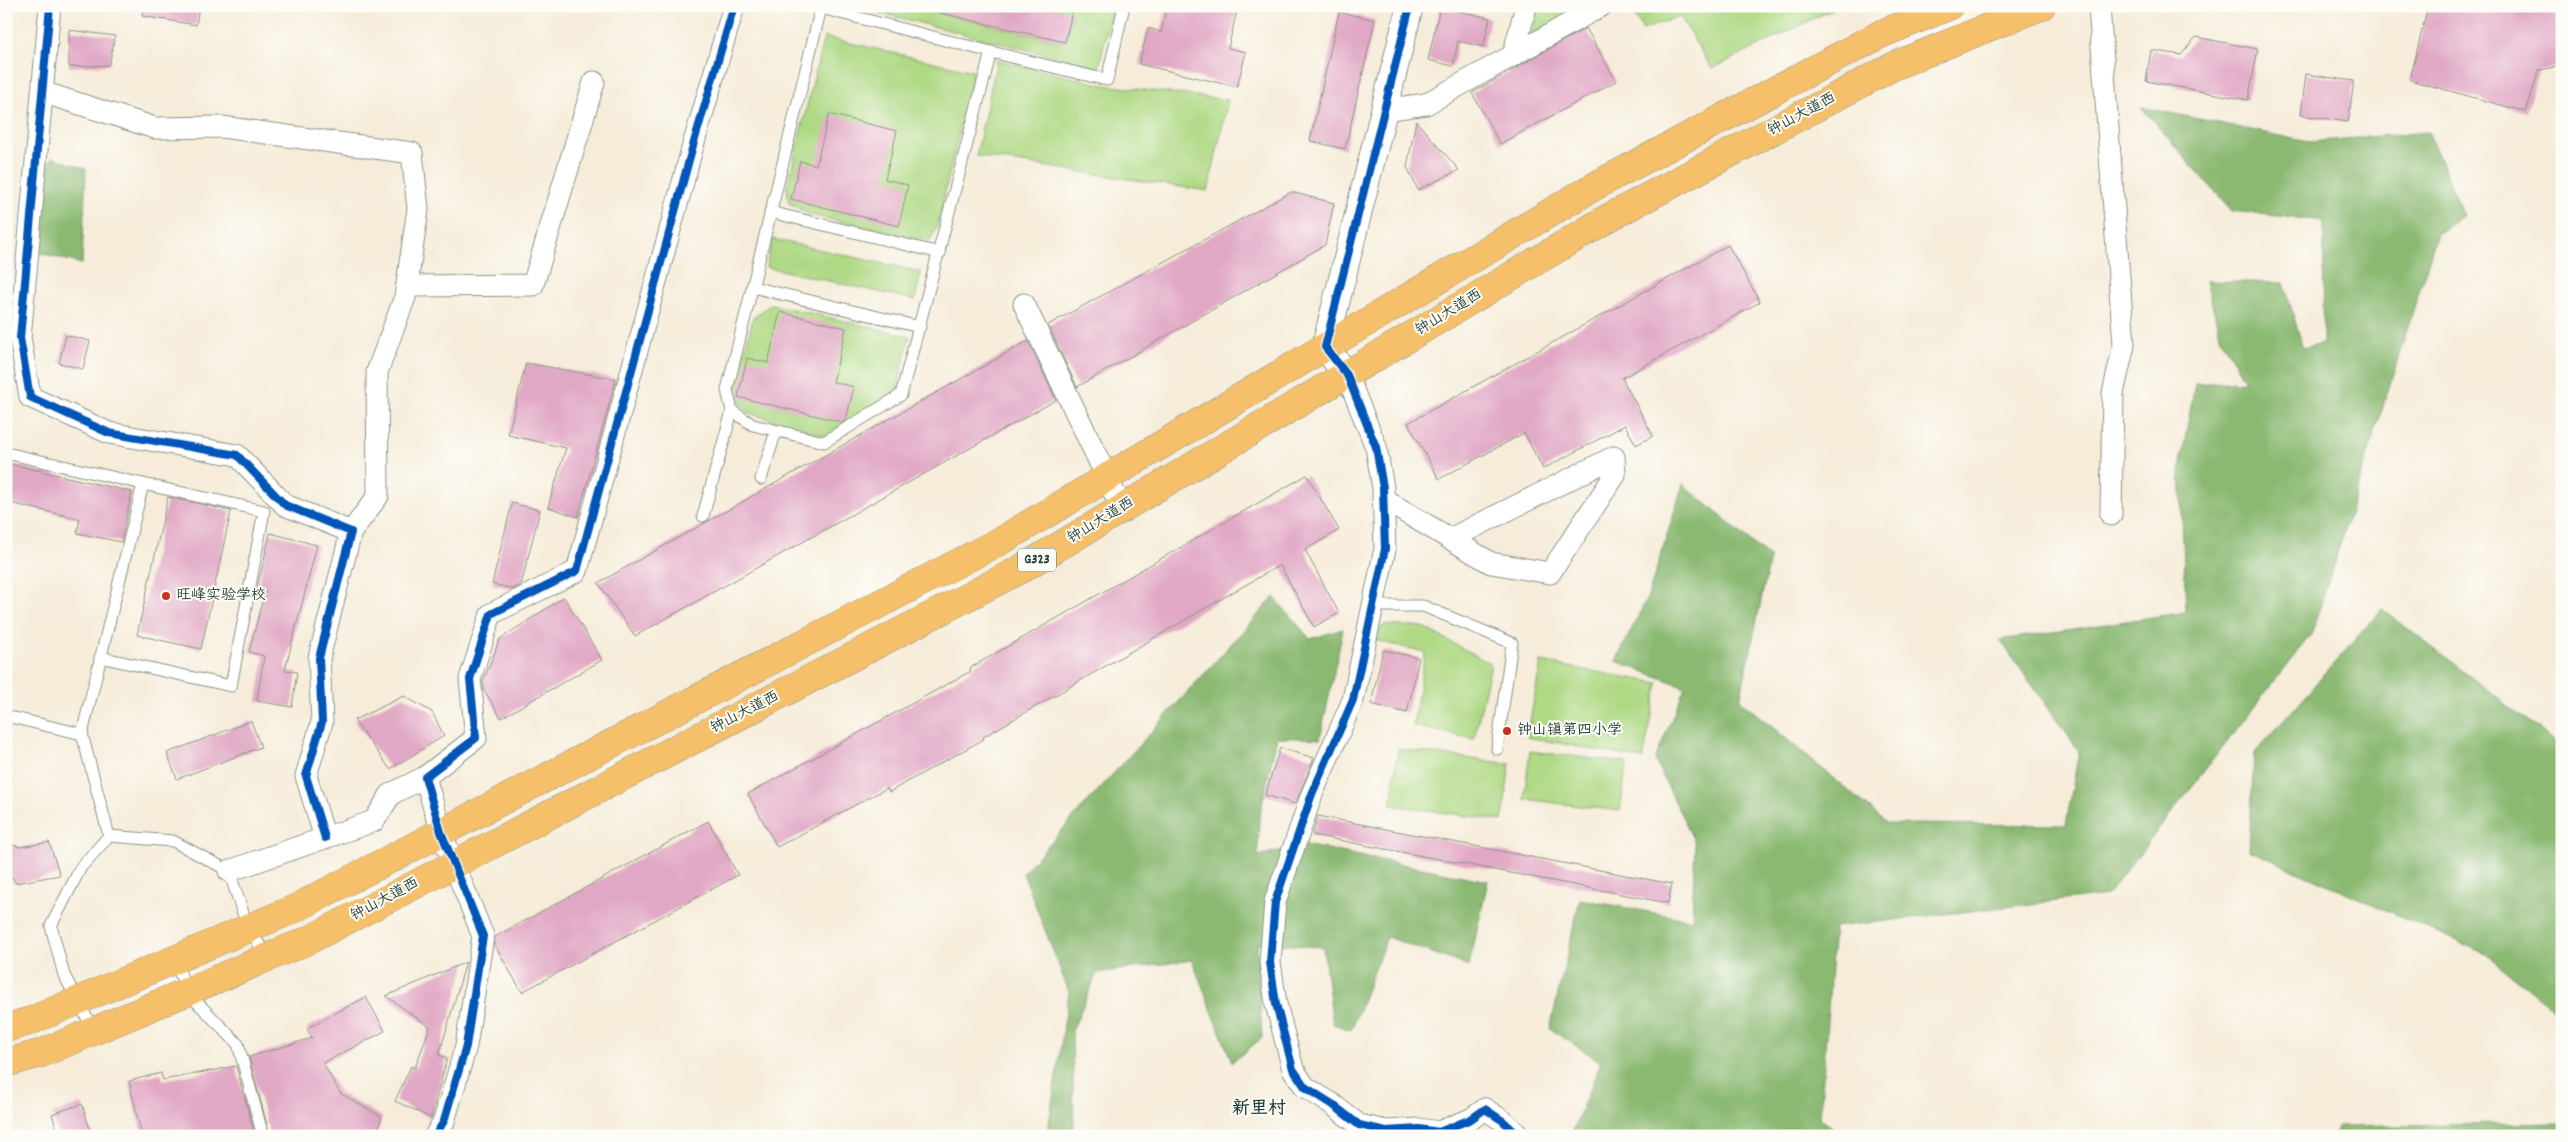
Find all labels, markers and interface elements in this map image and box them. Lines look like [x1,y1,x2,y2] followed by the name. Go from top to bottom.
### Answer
[1764,88,1840,142] street label: 钟山大道西
[1411,284,1487,342] street label: 钟山大道西
[1063,492,1139,550] street label: 钟山大道西
[1018,548,1056,572] road number: G323
[176,585,266,607] place label: 旺峰实验学校
[160,590,172,602] marker: 旺峰实验学校
[707,686,783,740] street label: 钟山大道西
[1517,720,1622,742] place label: 钟山镇第四小学
[1501,725,1513,737] marker: 钟山镇第四小学
[347,873,423,927] street label: 钟山大道西
[1232,1097,1286,1122] district label: 新里村

